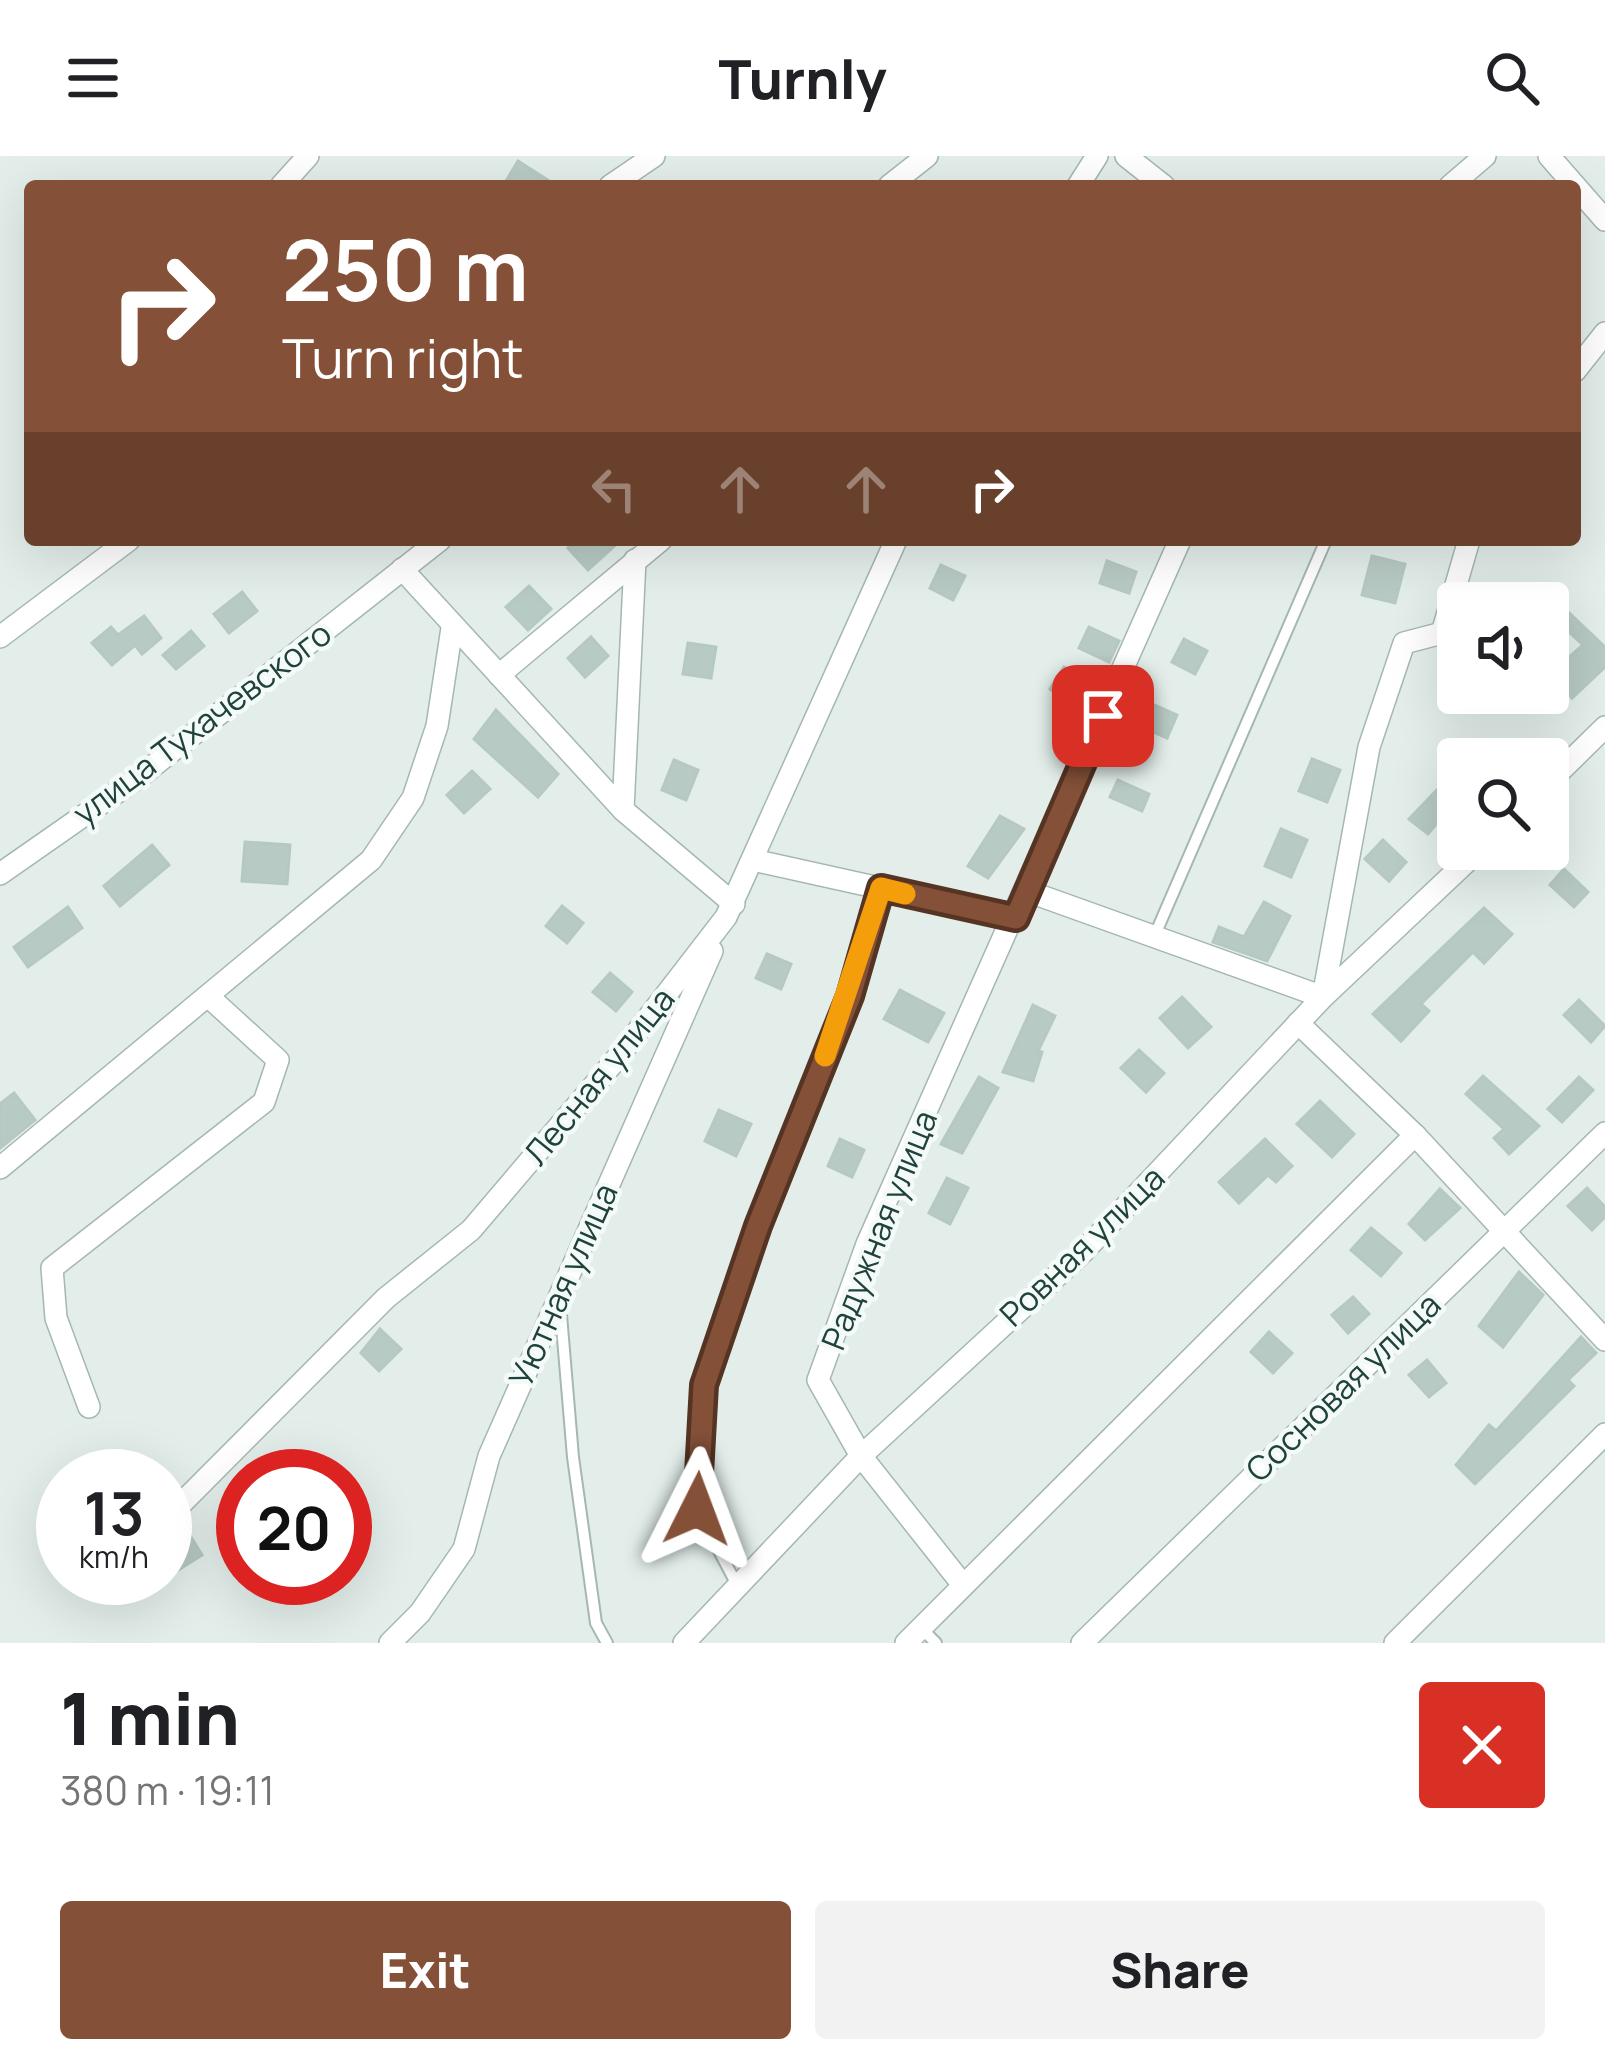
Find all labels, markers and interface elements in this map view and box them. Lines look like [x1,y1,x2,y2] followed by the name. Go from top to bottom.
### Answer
[719,41,886,115] text: Turnly
[60,45,126,111] icon: menu
[1479,45,1545,111] icon: search
[282,211,529,326] text: 250 m
[84,228,240,384] icon: right
[282,320,524,394] text: Turn right
[581,456,647,522] icon: left
[707,456,773,522] icon: ahead
[833,456,899,522] icon: ahead
[959,456,1025,522] icon: right
[1437,582,1569,870] map controls
[1437,582,1569,714] button: sound
[63,610,340,835] street label: улица Тухачевского
[1052,665,1154,767] pin
[1070,683,1136,749] icon: arrive
[1437,738,1569,870] button: search
[513,977,684,1174] street label: Лесная улица
[810,1103,947,1356] street label: Радужная улица
[989,1155,1174,1336] street label: Ровная улица
[498,1176,627,1394] street label: Уютная улица
[1235,1282,1450,1491] street label: Сосновая улица
[634,1446,760,1572] position arrow
[216,1449,372,1605] speed limit sign: 20
[83,1471,145,1553] text: 13
[79,1536,149,1577] text: km/h
[60,1668,240,1767] text: 1 min
[1419,1682,1545,1808] button: close
[60,1763,275,1817] text: 380 m · 19:11
[60,1901,791,2039] button: Exit
[815,1901,1545,2039] button: Share

